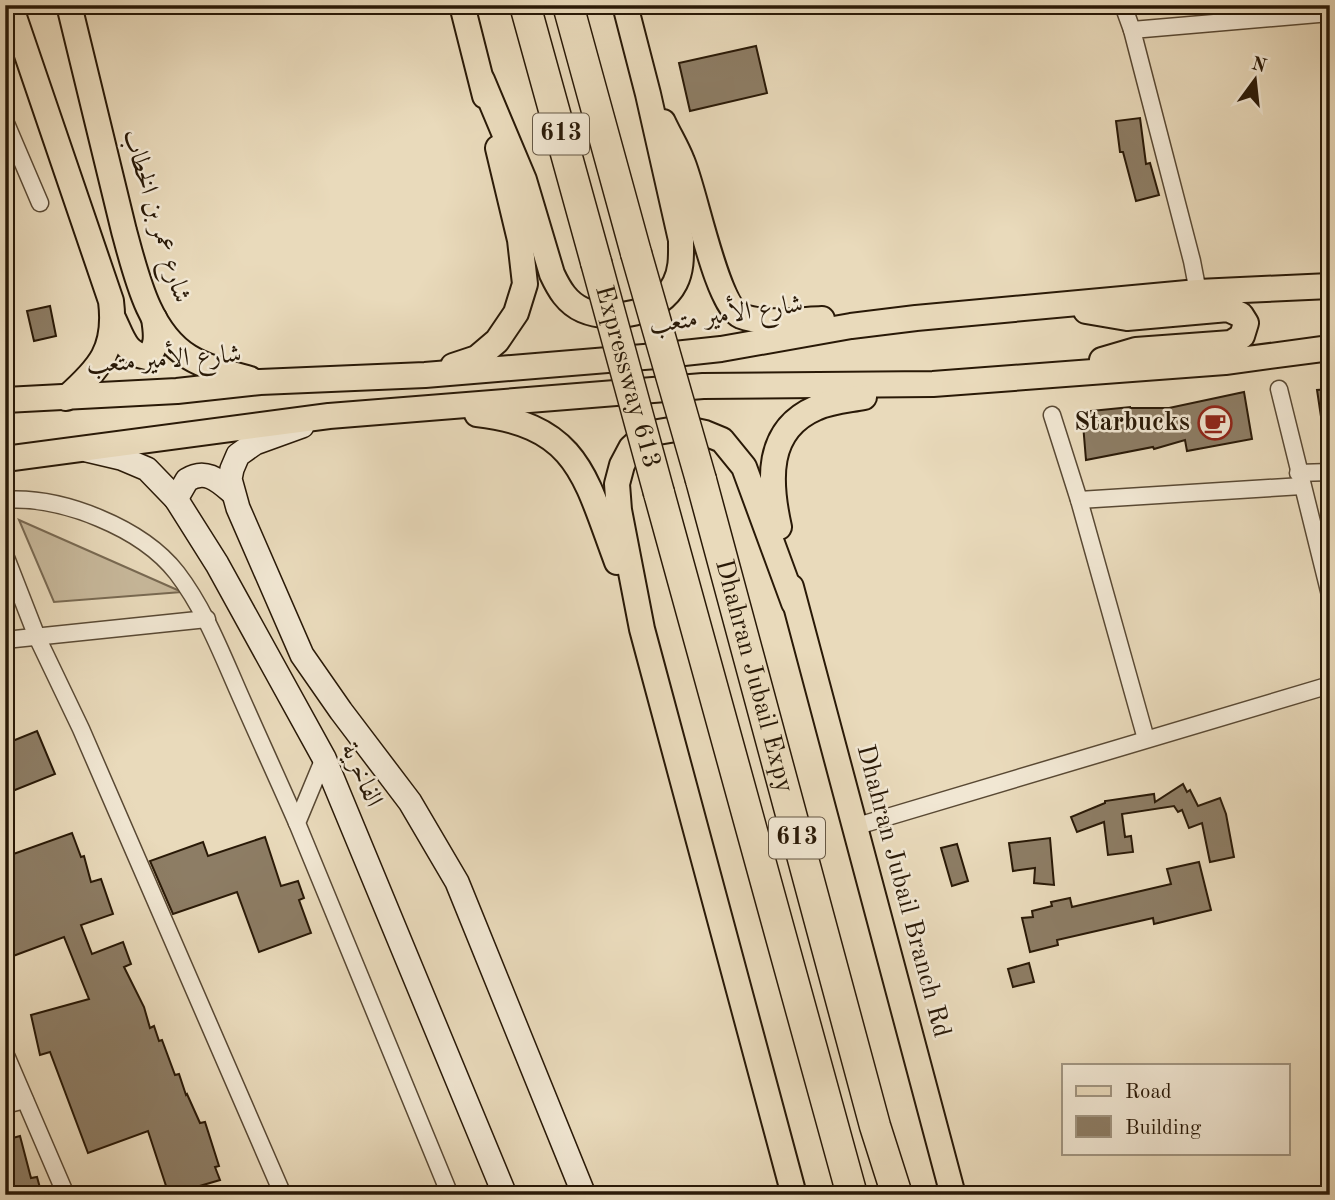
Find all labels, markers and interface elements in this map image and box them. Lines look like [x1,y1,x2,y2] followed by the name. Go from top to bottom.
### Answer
[1220,46,1290,116] north arrow
[1249,55,1269,77] text: N
[533,114,589,154] road number: 613
[111,126,195,308] street label: شارع عمر بن الخطاب
[590,283,665,471] street label: Expressway 613
[646,284,806,346] street label: شارع الأمير متعب
[85,335,243,385] street label: شارع الأمير متعب
[1196,404,1234,442] cafe icon: Starbucks
[1074,410,1190,436] place label: Starbucks
[710,557,798,796] street label: Dhahran Jubail Expy
[335,739,386,811] street label: الفاخرية
[851,742,955,1040] street label: Dhahran Jubail Branch Rd
[769,818,825,858] road number: 613
[1062,1064,1290,1154] legend
[1125,1082,1172,1103] text: Road
[1125,1118,1202,1139] text: Building

